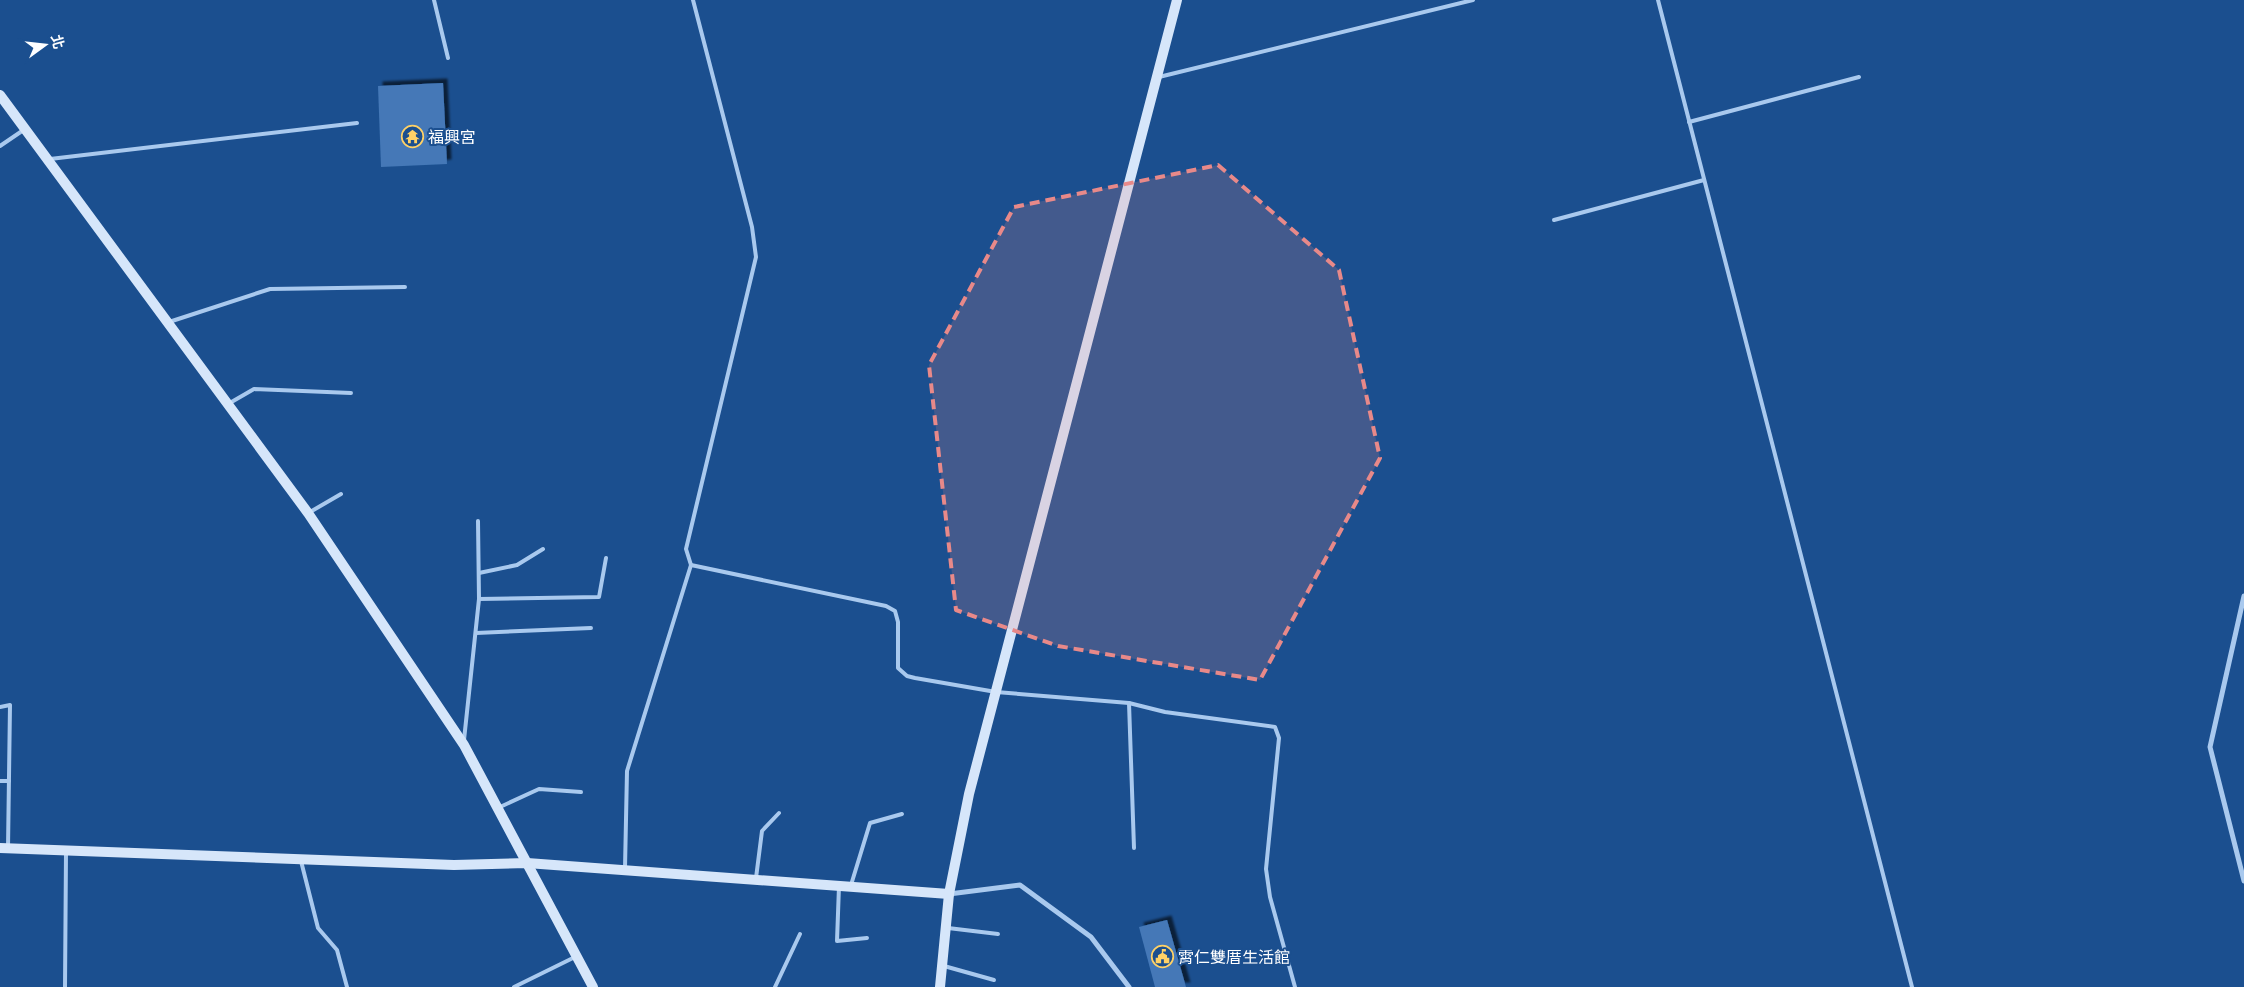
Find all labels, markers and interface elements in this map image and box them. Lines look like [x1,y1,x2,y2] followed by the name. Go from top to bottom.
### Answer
[20,20,70,70] north arrow
[47,33,67,51] text: 北
[400,125,424,149] temple icon: 福興宮
[428,128,476,147] place label: 福興宮
[1150,945,1174,969] public building icon: 霄仁雙厝生活館
[1178,948,1290,967] place label: 霄仁雙厝生活館

